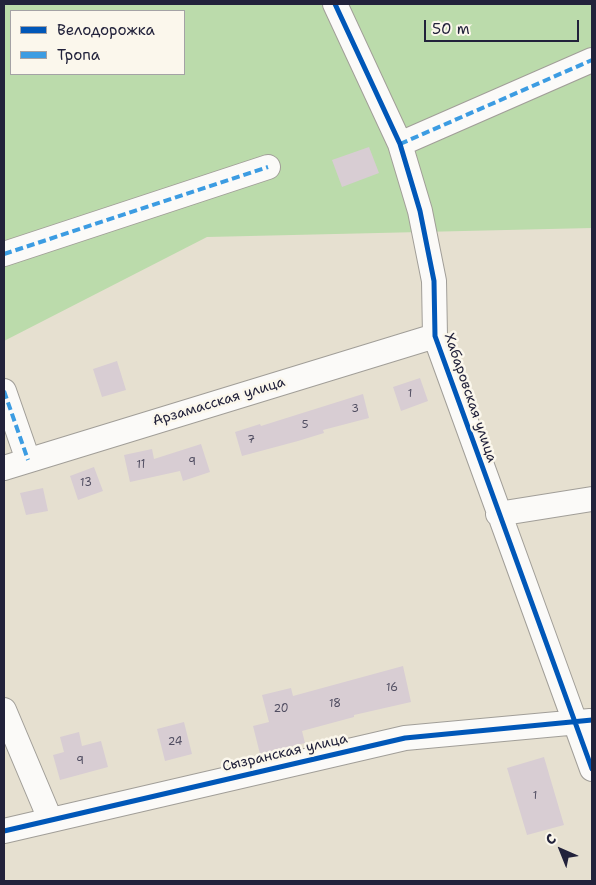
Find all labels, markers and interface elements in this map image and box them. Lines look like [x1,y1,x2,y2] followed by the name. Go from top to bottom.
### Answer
[10,10,185,75] legend
[426,10,581,42] scale bar
[432,19,470,39] text: 50 m
[57,20,155,40] text: Велодорожка
[57,45,100,65] text: Тропа
[440,331,500,465] street label: Хабаровская улица
[151,374,287,430] street label: Арзамасская улица
[408,387,412,401] house number: 1
[351,402,359,416] house number: 3
[302,418,308,432] house number: 5
[247,433,255,447] house number: 7
[188,455,196,469] house number: 9
[137,458,145,472] house number: 11
[80,476,92,490] house number: 13
[386,681,398,695] house number: 16
[329,697,341,711] house number: 18
[273,702,289,716] house number: 20
[221,730,349,776] street label: Сызранская улица
[168,735,182,749] house number: 24
[76,754,84,768] house number: 9
[533,789,537,803] house number: 1
[536,825,586,875] north arrow
[541,830,560,849] text: С

